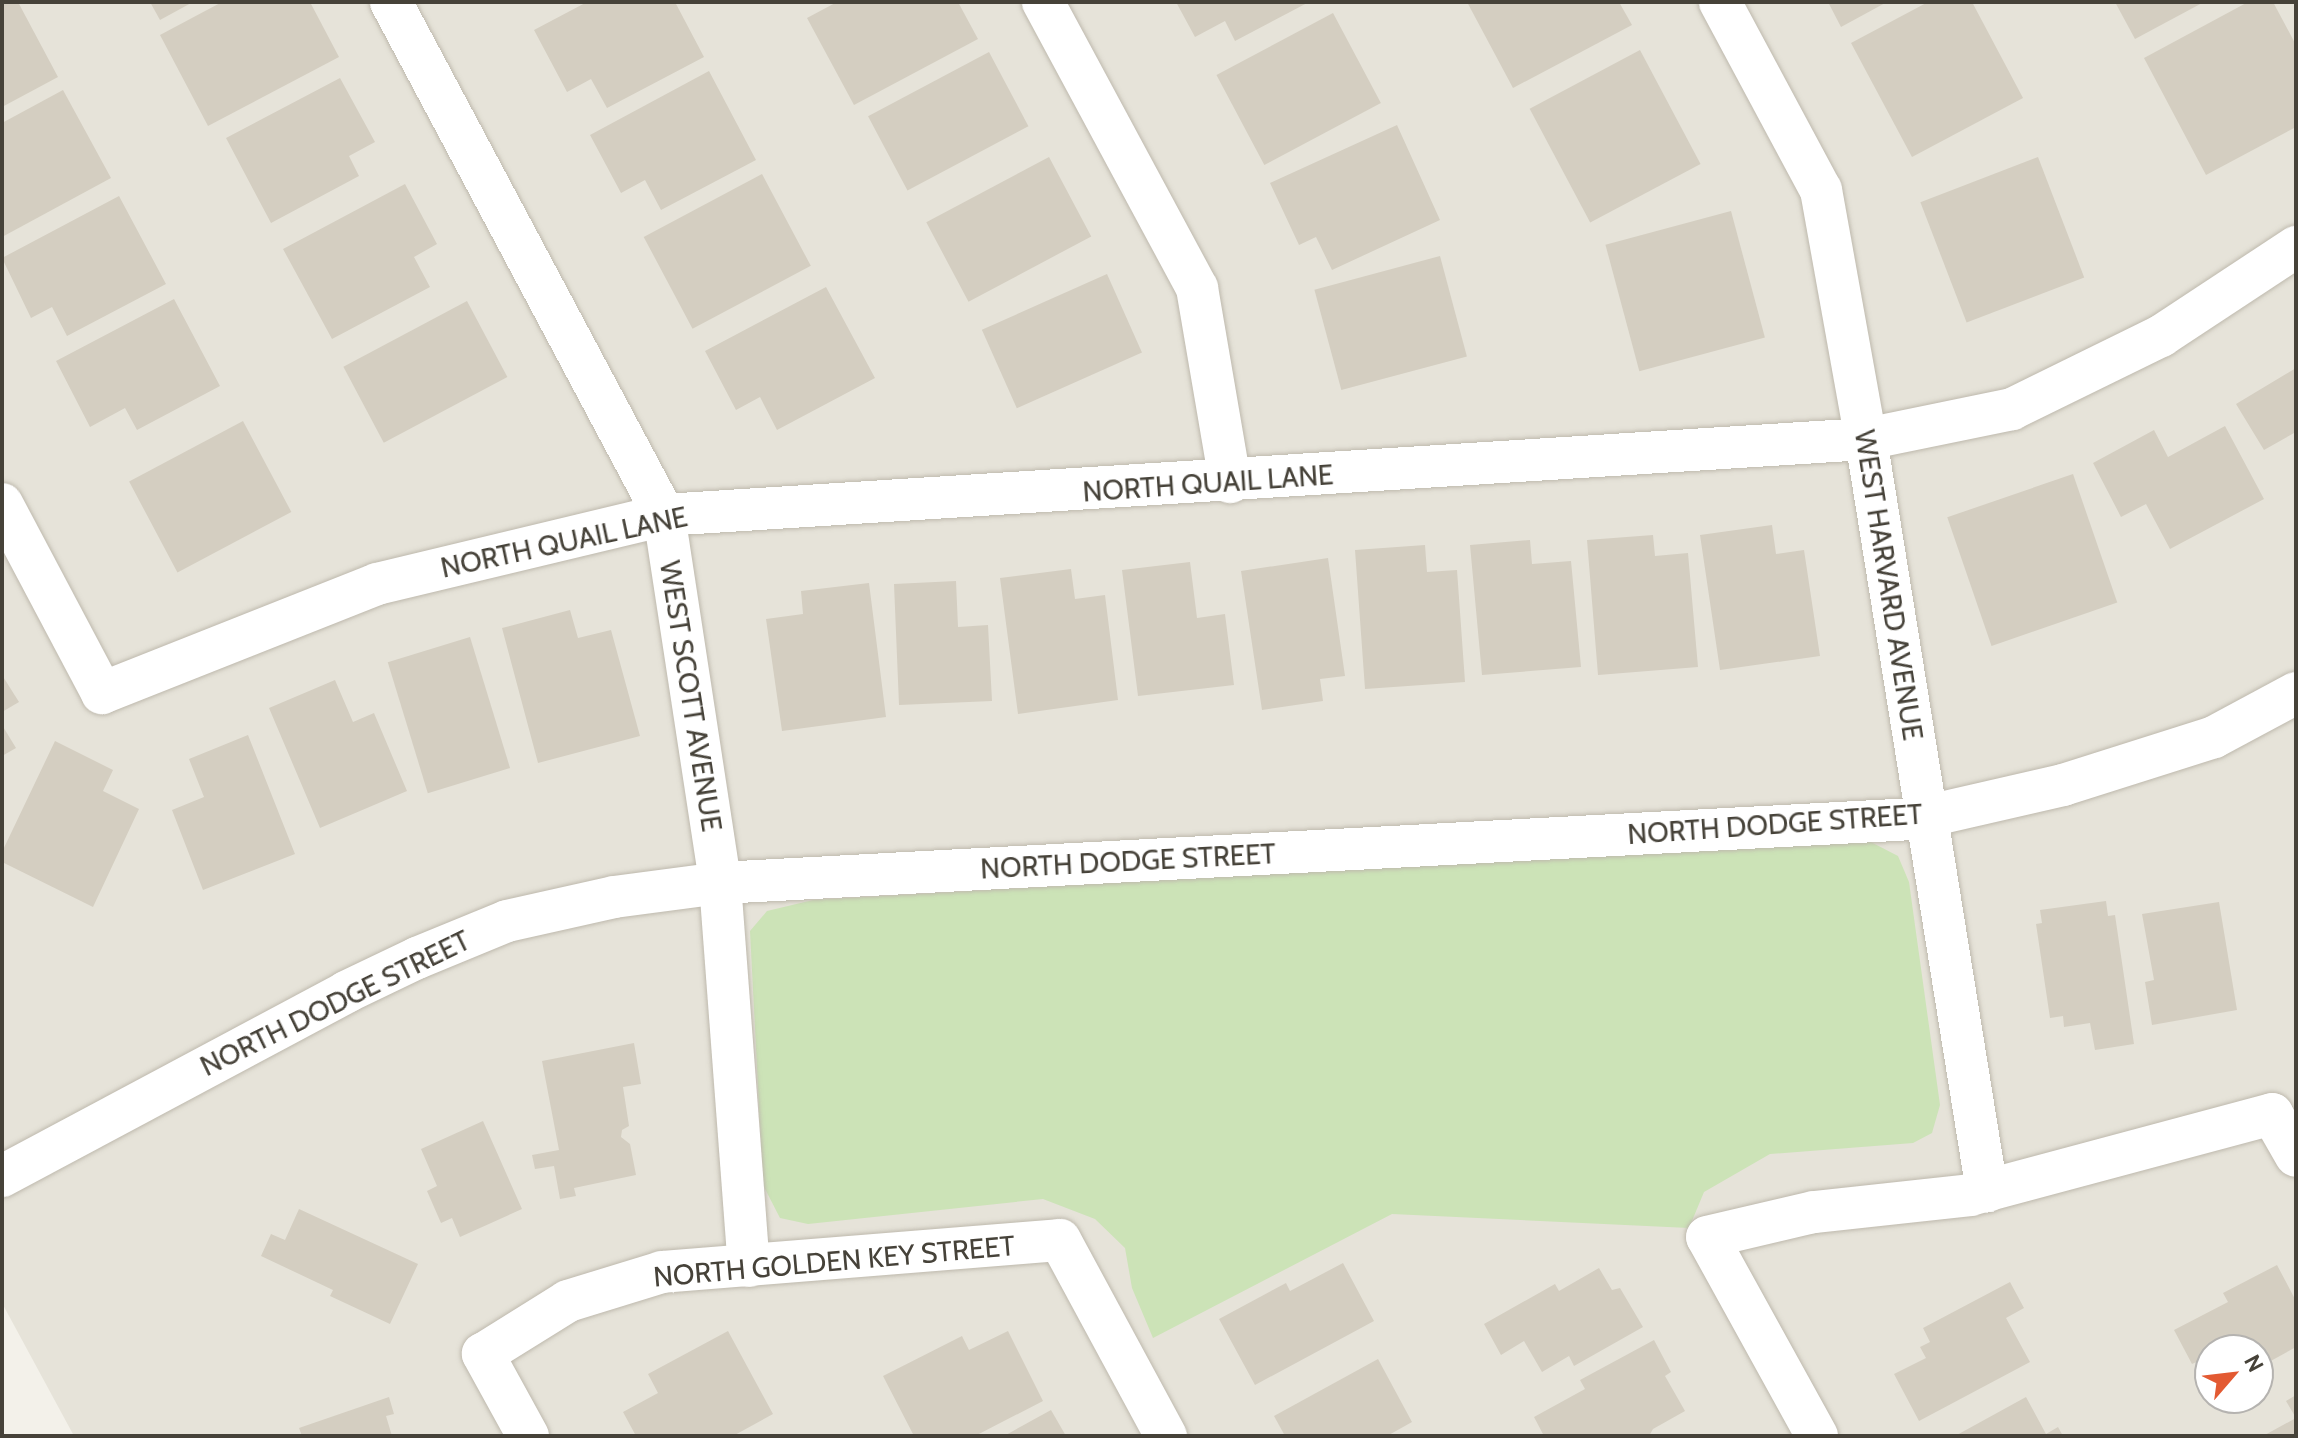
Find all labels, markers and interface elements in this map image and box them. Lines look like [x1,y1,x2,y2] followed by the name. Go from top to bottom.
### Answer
[1848,427,1930,743] street label: WEST HARVARD AVENUE
[1081,457,1335,509] street label: NORTH QUAIL LANE
[438,499,690,585] street label: NORTH QUAIL LANE
[653,558,729,834] street label: WEST SCOTT AVENUE
[1626,797,1924,851] street label: NORTH DODGE STREET
[979,836,1277,886] street label: NORTH DODGE STREET
[195,923,475,1083] street label: NORTH DODGE STREET
[652,1228,1016,1294] street label: NORTH GOLDEN KEY STREET
[2194,1334,2274,1414] north arrow
[2238,1350,2269,1377] text: N

